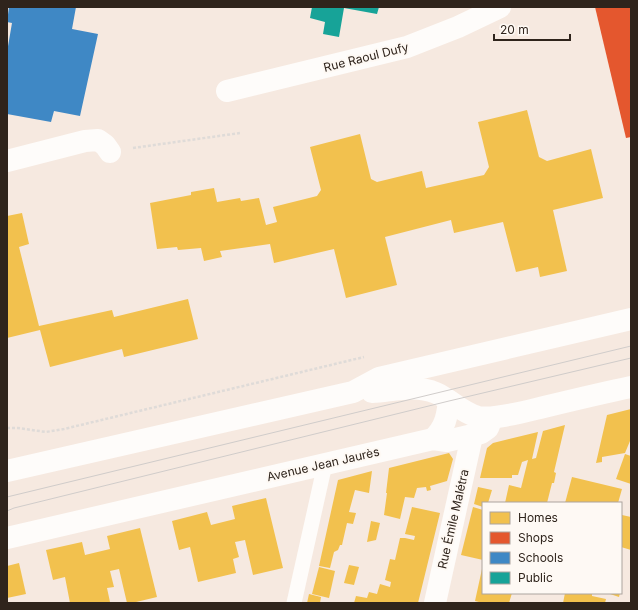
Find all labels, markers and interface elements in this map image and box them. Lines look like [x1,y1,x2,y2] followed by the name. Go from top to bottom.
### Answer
[494,16,570,42] scale bar
[500,22,529,37] text: 20 m
[322,39,410,75] street label: Rue Raoul Dufy
[265,444,381,484] street label: Avenue Jean Jaurès
[434,468,472,570] street label: Rue Émile Malétra
[482,502,622,594] legend
[518,510,558,525] text: Homes
[518,530,554,545] text: Shops
[518,550,563,565] text: Schools
[518,570,553,585] text: Public

